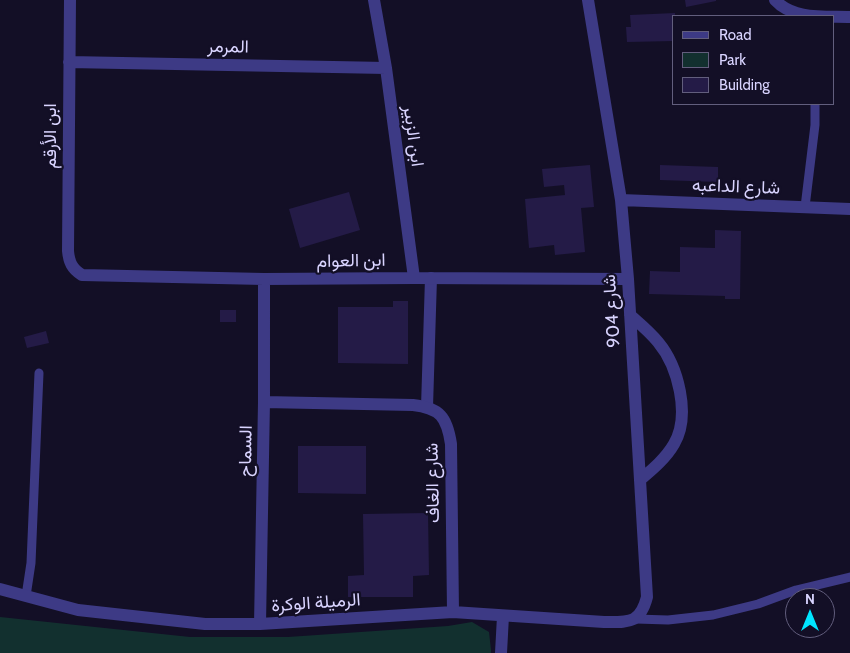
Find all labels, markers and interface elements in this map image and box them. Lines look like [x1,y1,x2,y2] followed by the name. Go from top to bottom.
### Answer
[672,15,835,105] legend
[719,26,752,44] text: Road
[207,36,249,58] street label: المرمر
[719,51,746,69] text: Park
[719,76,770,94] text: Building
[40,103,62,169] street label: ابن الأرقم
[398,104,428,168] street label: ابن الزبير
[691,175,781,199] street label: شارع الداعبه
[316,250,386,272] street label: ابن العوام
[599,274,625,348] street label: شارع 904
[235,425,257,477] street label: السماح
[422,443,444,523] street label: شارع الغاف
[785,588,835,638] north arrow
[271,589,361,617] street label: الرميلة الوكرة
[805,590,815,608] text: N

